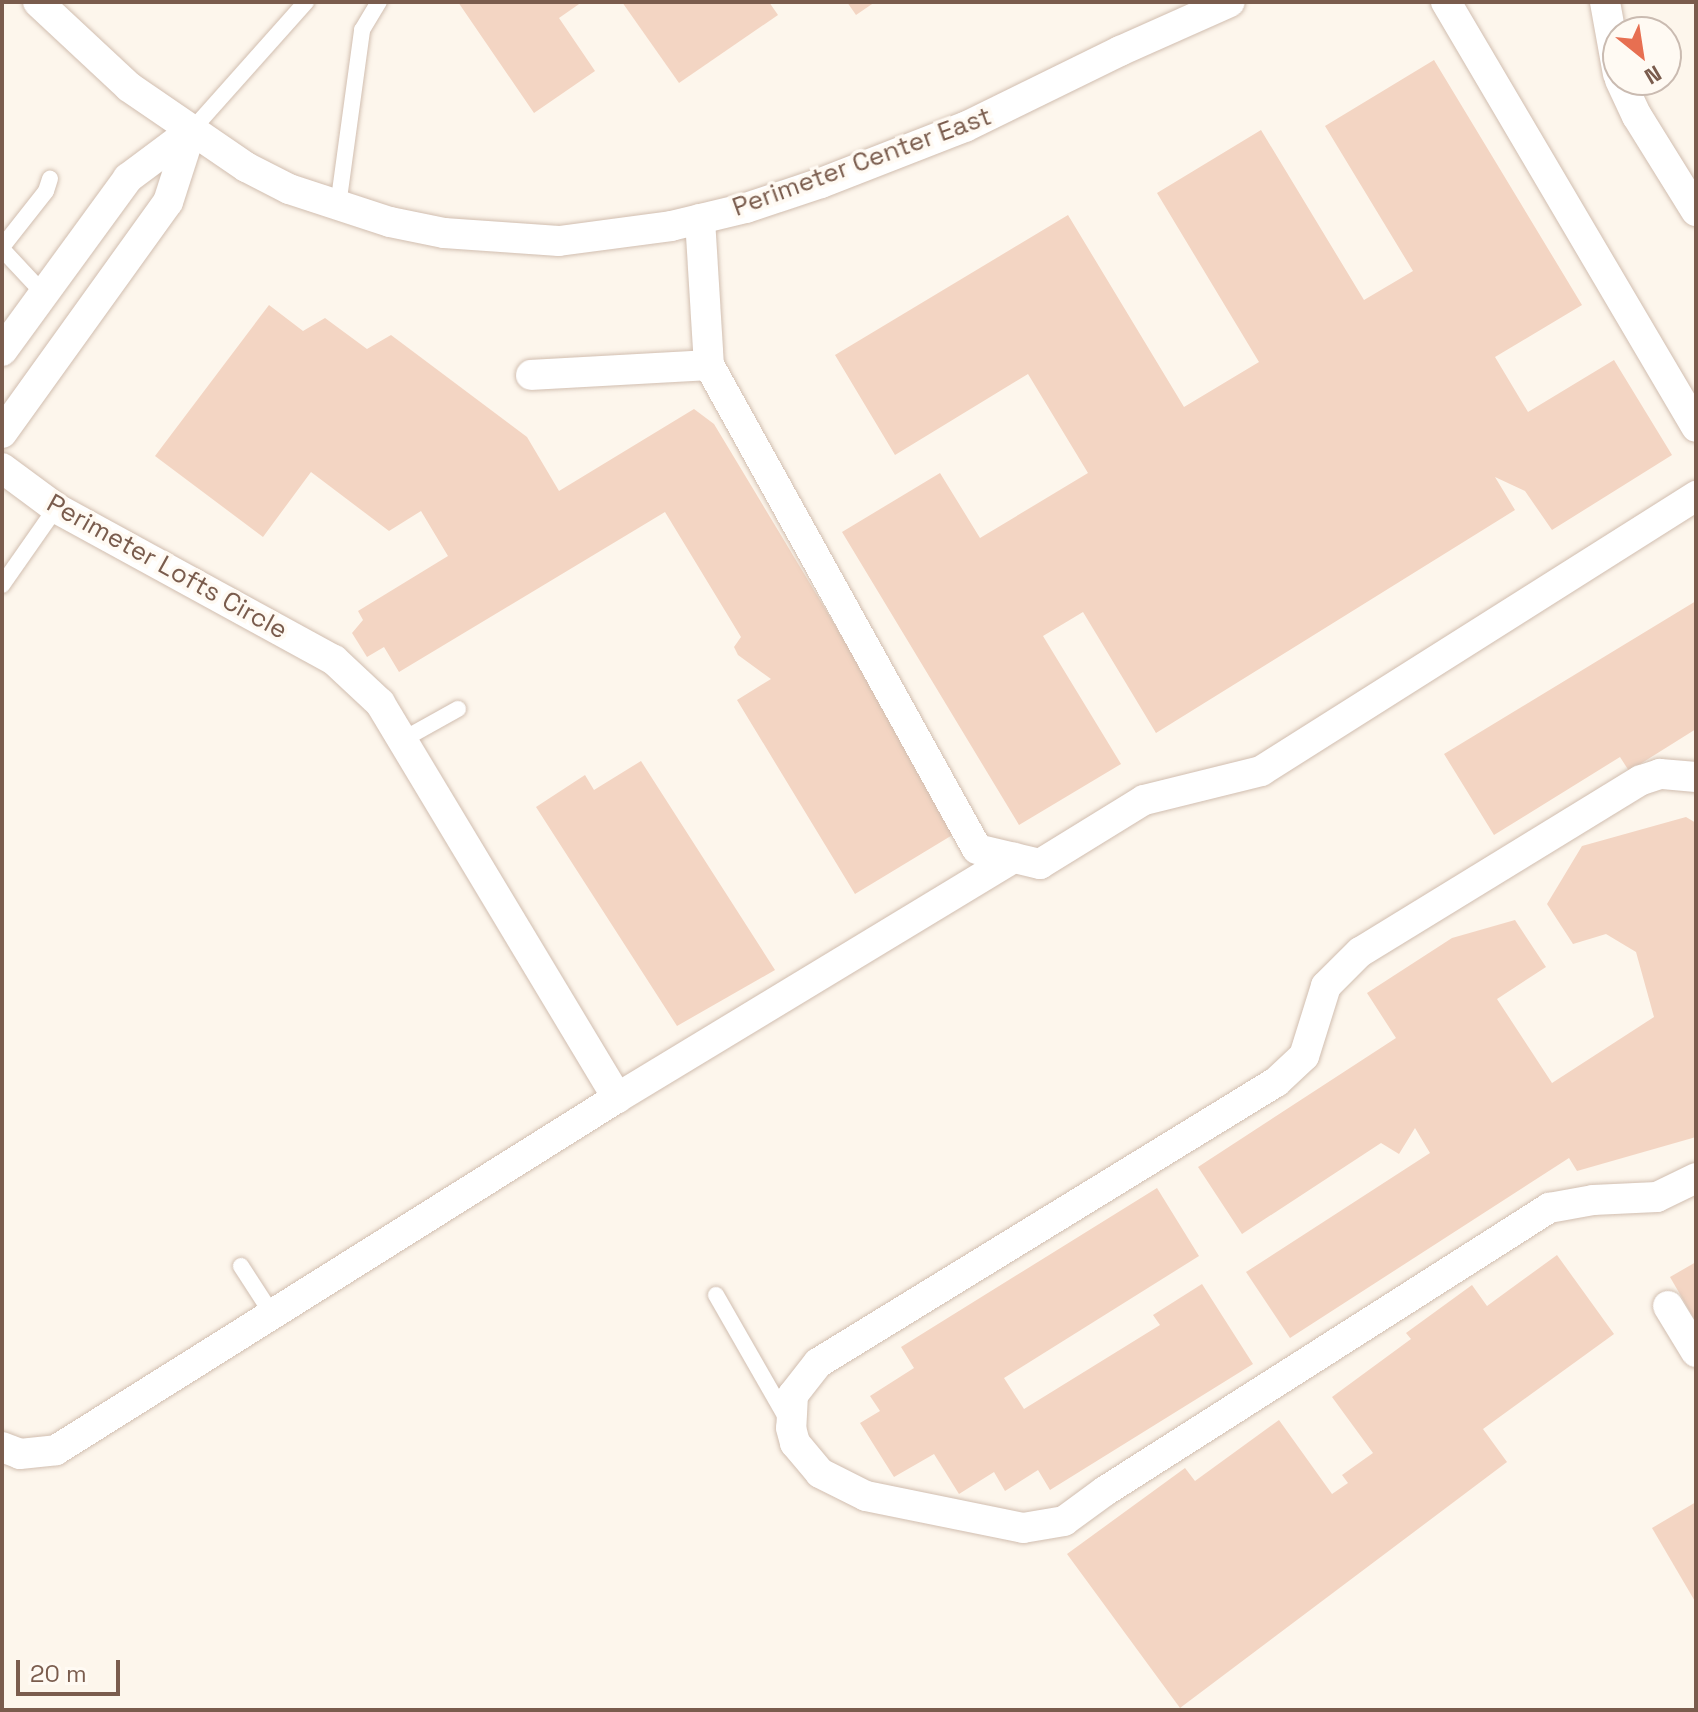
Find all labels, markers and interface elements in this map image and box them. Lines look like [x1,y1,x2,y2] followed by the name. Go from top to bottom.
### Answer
[1602,16,1682,96] north arrow
[1640,59,1666,91] text: N
[728,101,996,223] street label: Perimeter Center East
[41,488,293,646] street label: Perimeter Lofts Circle
[20,1644,124,1694] scale bar
[30,1658,87,1689] text: 20 m

